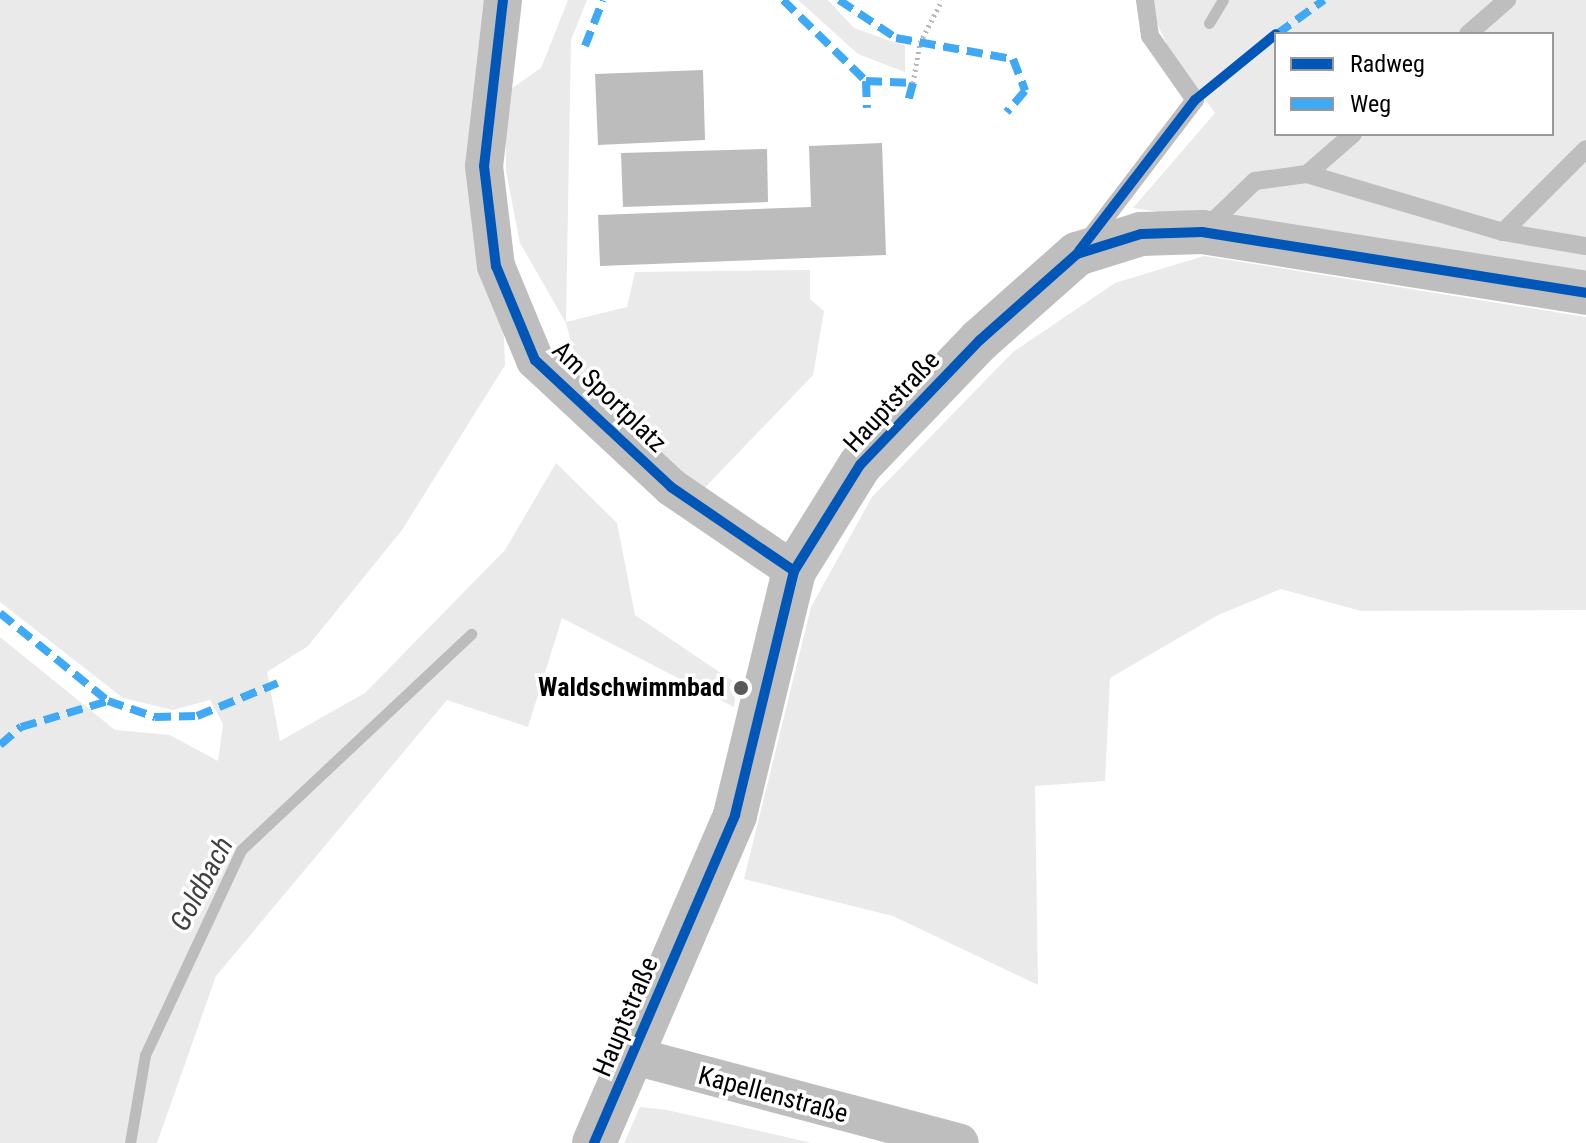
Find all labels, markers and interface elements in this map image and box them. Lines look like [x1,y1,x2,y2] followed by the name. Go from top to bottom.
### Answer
[1274,32,1554,136] legend
[1350,50,1425,78] text: Radweg
[1350,90,1391,118] text: Weg
[545,335,673,459] street label: Am Sportplatz
[837,345,947,459] street label: Hauptstraße
[538,672,725,704] place label: Waldschwimmbad
[732,679,750,697] marker: Waldschwimmbad
[163,831,241,937] water label: Goldbach
[587,953,665,1081] street label: Hauptstraße
[695,1060,851,1130] street label: Kapellenstraße

